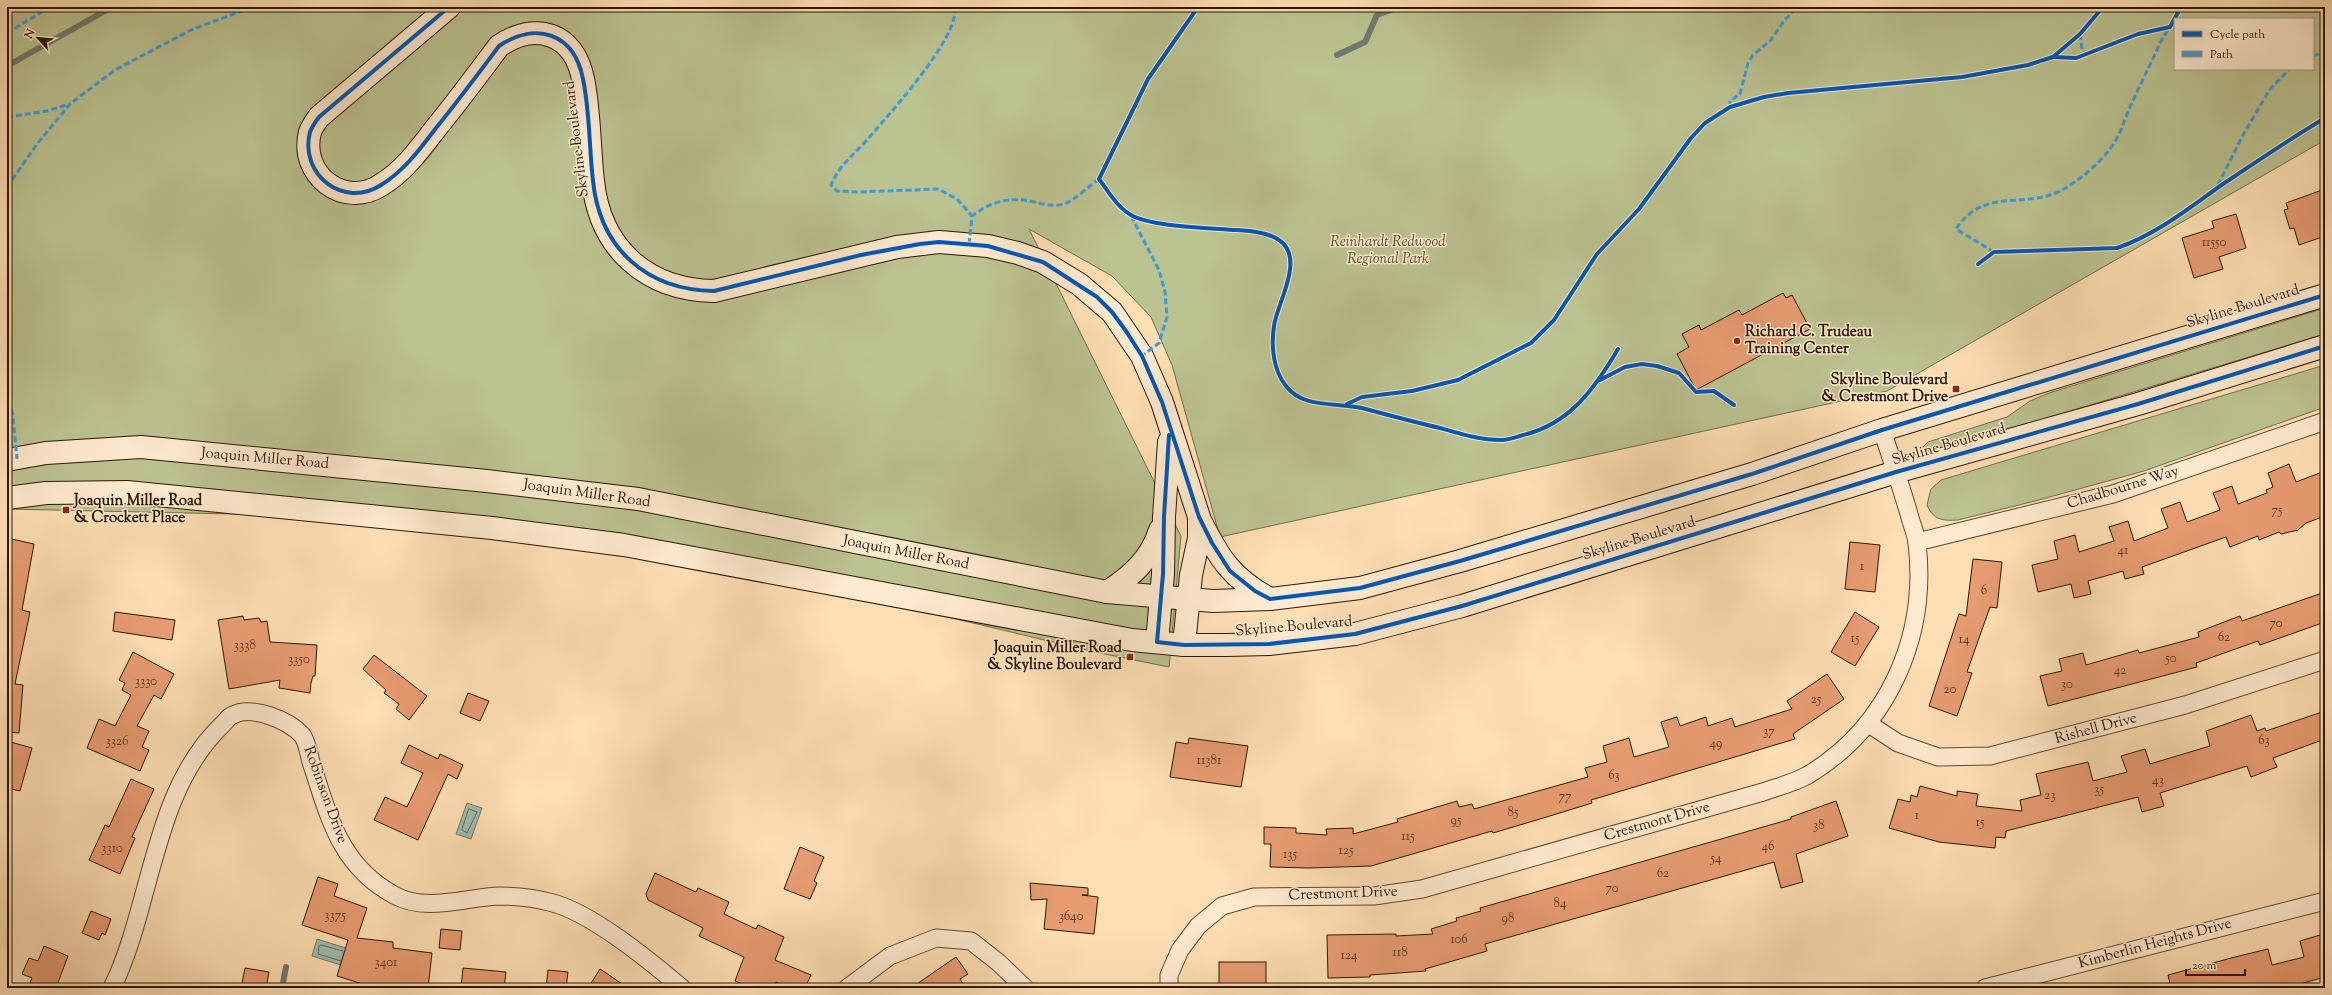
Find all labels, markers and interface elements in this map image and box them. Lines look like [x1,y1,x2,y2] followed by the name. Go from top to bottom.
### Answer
[18,18,58,58] north arrow
[2174,18,2314,70] legend
[20,26,39,42] text: N
[2210,26,2265,44] text: Cycle path
[2210,46,2233,64] text: Path
[559,79,595,199] street label: Skyline Boulevard
[1330,232,1446,270] park label: Reinhardt Redwood Regional Park
[2202,234,2226,252] house number: 11550
[2184,280,2303,334] street label: Skyline Boulevard
[1745,322,1872,360] place label: Richard C. Trudeau Training Center
[1732,336,1742,346] marker: Richard C. Trudeau Training Center
[1821,370,1949,408] place label: Skyline Boulevard & Crestmont Drive
[1951,384,1961,394] marker: Skyline Boulevard & Crestmont Drive
[1890,419,2009,471] street label: Skyline Boulevard
[199,443,330,475] street label: Joaquin Miller Road
[2065,461,2182,515] street label: Chadbourne Way
[521,475,652,513] street label: Joaquin Miller Road
[73,491,203,529] place label: Joaquin Miller Road & Crockett Place
[2272,502,2283,520] house number: 75
[61,505,71,515] marker: Joaquin Miller Road & Crockett Place
[1580,512,1699,566] street label: Skyline Boulevard
[840,530,971,576] street label: Joaquin Miller Road
[2118,542,2129,560] house number: 41
[1860,558,1865,576] house number: 1
[1981,582,1987,600] house number: 6
[1235,611,1354,643] street label: Skyline Boulevard
[2269,615,2283,633] house number: 70
[2218,629,2230,647] house number: 62
[1851,630,1860,648] house number: 15
[1959,631,1970,649] house number: 14
[234,637,256,655] house number: 3338
[987,638,1123,676] place label: Joaquin Miller Road & Skyline Boulevard
[2164,650,2177,668] house number: 50
[288,651,310,669] house number: 3350
[1125,652,1135,662] marker: Joaquin Miller Road & Skyline Boulevard
[2114,662,2126,680] house number: 42
[135,673,157,691] house number: 3330
[2061,676,2073,694] house number: 30
[1944,681,1957,699] house number: 20
[1811,691,1822,709] house number: 25
[2053,708,2139,750] street label: Rishell Drive
[1763,723,1775,741] house number: 37
[2258,732,2270,750] house number: 63
[105,733,129,751] house number: 3326
[1710,735,1722,753] house number: 49
[298,743,352,847] street label: Robinson Drive
[1196,752,1222,770] house number: 11381
[1608,767,1620,785] house number: 63
[2152,772,2164,790] house number: 43
[2094,781,2104,799] house number: 35
[2044,787,2056,805] house number: 23
[1558,788,1572,806] house number: 77
[1602,797,1712,847] street label: Crestmont Drive
[1508,804,1519,822] house number: 85
[1915,807,1920,825] house number: 1
[1451,812,1462,830] house number: 95
[1976,814,1985,832] house number: 15
[1813,817,1825,835] house number: 38
[1401,828,1415,846] house number: 115
[1762,838,1774,856] house number: 46
[101,840,123,858] house number: 3310
[1339,842,1354,860] house number: 125
[1283,846,1298,864] house number: 135
[1710,850,1722,868] house number: 54
[1657,865,1669,883] house number: 62
[1605,880,1619,898] house number: 70
[1288,882,1398,906] street label: Crestmont Drive
[1554,895,1567,913] house number: 84
[324,907,346,925] house number: 3375
[1059,908,1083,926] house number: 3640
[1502,910,1514,928] house number: 98
[2076,913,2234,975] street label: Kimberlin Heights Drive
[1450,931,1468,949] house number: 106
[1392,944,1408,962] house number: 118
[1340,947,1358,965] house number: 124
[2186,951,2245,977] scale bar
[375,954,398,972] house number: 3401
[2192,957,2217,975] text: 20 m

